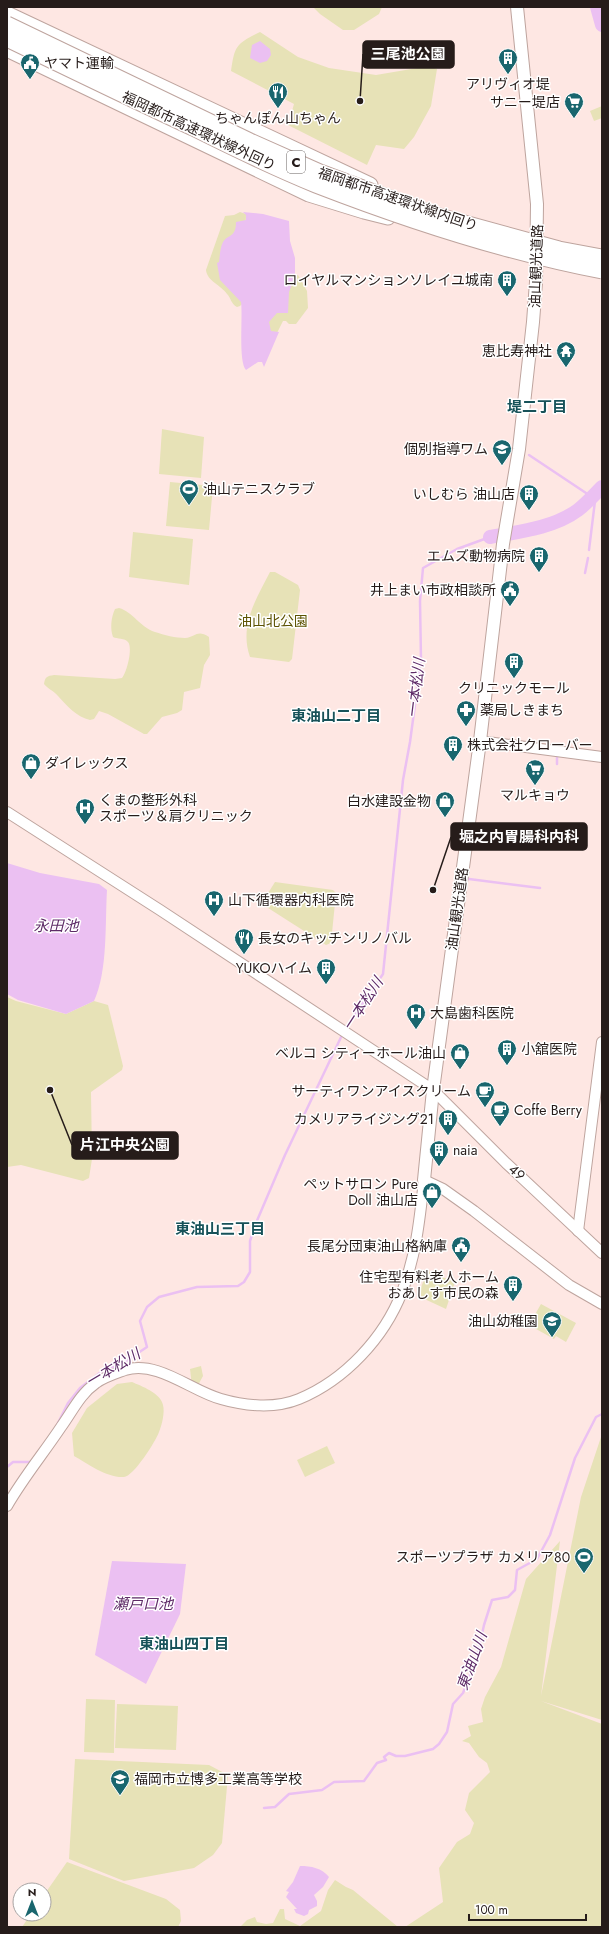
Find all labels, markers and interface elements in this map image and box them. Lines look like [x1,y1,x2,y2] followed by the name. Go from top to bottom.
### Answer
[363,41,454,68] callout: 三尾池公園
[370,43,446,65] text: 三尾池公園
[497,47,519,75] building icon: アリヴィオ堤
[19,52,41,80] public building icon: ヤマト運輸
[44,53,114,73] place label: ヤマト運輸
[466,74,550,94] place label: アリヴィオ堤
[267,81,289,109] restaurant icon: ちゃんぽん山ちゃん
[119,86,279,176] street label: 福岡都市高速環状線外回り
[563,91,585,119] supermarket icon: サニー堤店
[490,92,560,112] place label: サニー堤店
[215,108,341,128] place label: ちゃんぽん山ちゃん
[287,151,305,173] road number: C
[315,162,481,236] street label: 福岡都市高速環状線内回り
[525,224,547,308] street label: 油山観光道路
[496,269,518,297] building icon: ロイヤルマンションソレイユ城南
[284,270,493,290] place label: ロイヤルマンションソレイユ城南
[555,340,577,368] temple icon: 恵比寿神社
[482,341,552,361] place label: 恵比寿神社
[507,396,567,418] district label: 堤二丁目
[491,438,513,466] school or university icon: 個別指導ワム
[404,439,488,459] place label: 個別指導ワム
[178,478,200,506] sports icon: 油山テニスクラブ
[203,479,315,499] place label: 油山テニスクラブ
[518,483,540,511] building icon: いしむら 油山店
[413,484,515,504] place label: いしむら 油山店
[528,545,550,573] building icon: エムズ動物病院
[427,546,525,566] place label: エムズ動物病院
[499,579,521,607] public building icon: 井上まい市政相談所
[370,580,496,600] place label: 井上まい市政相談所
[238,611,308,631] park label: 油山北公園
[503,651,525,679] building icon: クリニックモール
[401,655,431,719] water label: 一本松川
[458,678,570,698] place label: クリニックモール
[455,699,477,727] pharmacy icon: 薬局しきまち
[480,700,564,720] place label: 薬局しきまち
[291,705,381,727] district label: 東油山二丁目
[442,734,464,762] building icon: 株式会社クローバー
[467,735,593,755] place label: 株式会社クローバー
[20,752,42,780] shop icon: ダイレックス
[45,753,129,773] place label: ダイレックス
[524,758,546,786] supermarket icon: マルキョウ
[500,785,570,805] place label: マルキョウ
[99,790,253,826] place label: くまの整形外科 スポーツ＆肩クリニック
[434,790,456,818] shop icon: 白水建設金物
[347,791,431,811] place label: 白水建設金物
[74,797,96,825] hospital icon: くまの整形外科 スポーツ＆肩クリニック
[451,823,587,850] callout: 堀之内胃腸科内科
[459,826,579,848] text: 堀之内胃腸科内科
[441,866,473,952] street label: 油山観光道路
[203,889,225,917] hospital icon: 山下循環器内科医院
[228,890,354,910] place label: 山下循環器内科医院
[33,915,80,937] water label: 永田池
[233,927,255,955] restaurant icon: 長女のキッチンリノバル
[258,928,412,948] place label: 長女のキッチンリノバル
[315,957,337,985] building icon: YUKOハイム
[236,958,312,978] place label: YUKOハイム
[337,971,390,1035] water label: 一本松川
[405,1002,427,1030] hospital icon: 大島歯科医院
[430,1003,514,1023] place label: 大島歯科医院
[496,1038,518,1066] building icon: 小舘医院
[521,1039,577,1059] place label: 小舘医院
[449,1042,471,1070] shop icon: ベルコ シティーホール油山
[275,1043,446,1063] place label: ベルコ シティーホール油山
[474,1080,496,1108] cafe icon: サーティワンアイスクリーム
[291,1081,471,1101] place label: サーティワンアイスクリーム
[489,1099,511,1127] cafe icon: Coffe Berry
[514,1100,583,1120] place label: Coffe Berry
[437,1108,459,1136] building icon: カメリアライジング21
[294,1109,434,1129] place label: カメリアライジング21
[72,1132,178,1159] callout: 片江中央公園
[80,1134,170,1156] text: 片江中央公園
[428,1139,450,1167] building icon: naia
[453,1140,477,1160] place label: naia
[504,1159,530,1185] street label: 49
[303,1174,418,1210] place label: ペットサロン Pure Doll 油山店
[421,1181,443,1209] shop icon: ペットサロン Pure Doll 油山店
[175,1218,265,1240] district label: 東油山三丁目
[450,1235,472,1263] public building icon: 長尾分団東油山格納庫
[307,1236,447,1256] place label: 長尾分団東油山格納庫
[359,1267,499,1303] place label: 住宅型有料老人ホーム おあしす市民の森
[502,1274,524,1302] building icon: 住宅型有料老人ホーム おあしす市民の森
[541,1310,563,1338] school or university icon: 油山幼稚園
[468,1311,538,1331] place label: 油山幼稚園
[82,1342,146,1393] water label: 一本松川
[573,1546,595,1574] sports icon: スポーツプラザ カメリア８０
[396,1547,570,1567] place label: スポーツプラザ カメリア８０
[113,1593,175,1615] water label: 瀬戸口池
[451,1627,493,1693] water label: 東油山川
[139,1633,229,1655] district label: 東油山四丁目
[109,1768,131,1796] school or university icon: 福岡市立博多工業高等学校
[134,1769,302,1789] place label: 福岡市立博多工業高等学校
[12,1882,52,1922] north arrow
[28,1884,36,1900] text: N
[469,1896,586,1922] scale bar
[475,1901,508,1919] text: 100 m

